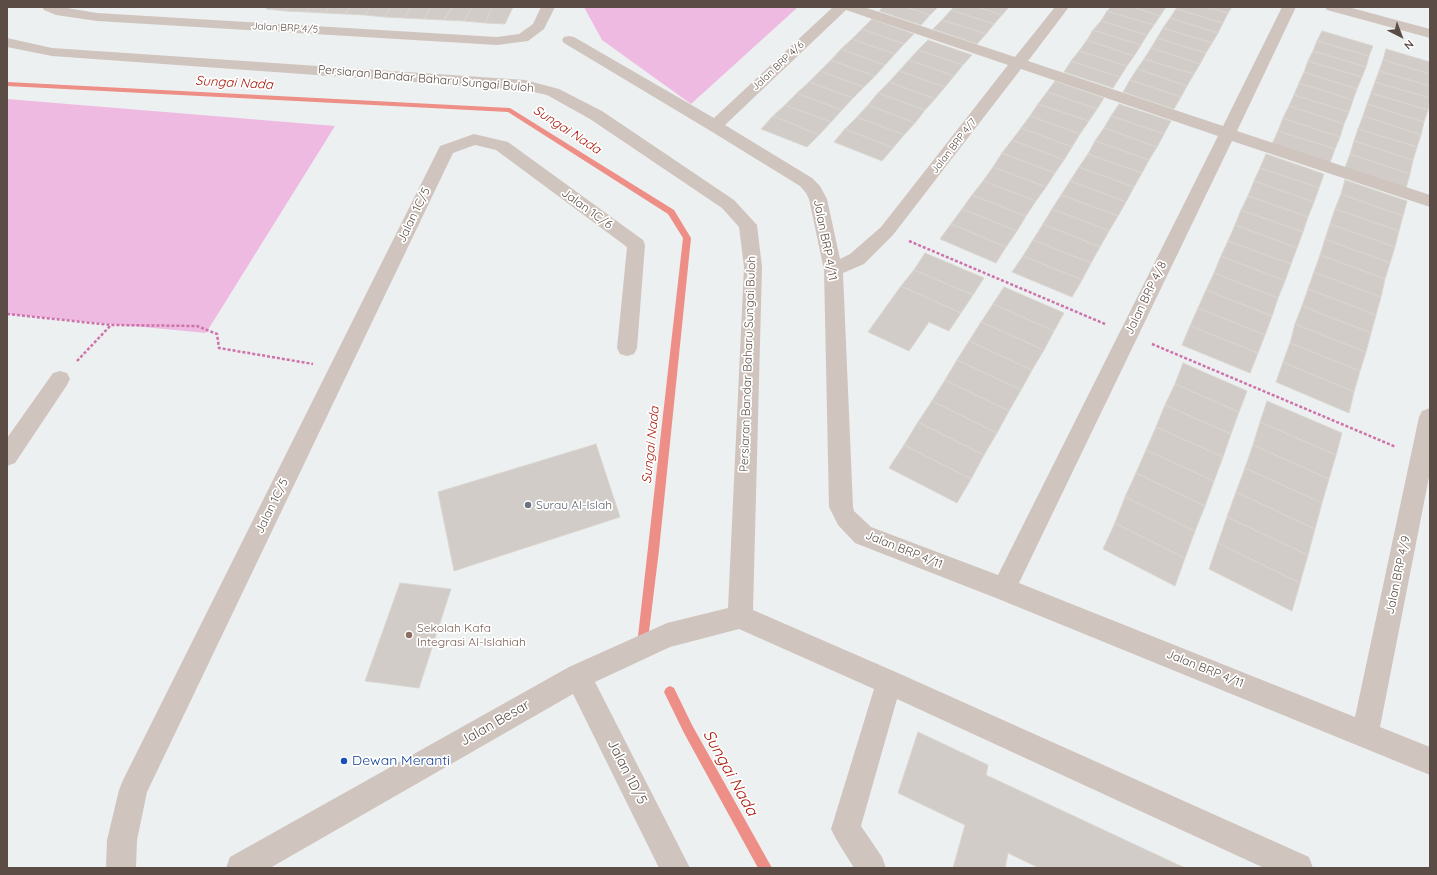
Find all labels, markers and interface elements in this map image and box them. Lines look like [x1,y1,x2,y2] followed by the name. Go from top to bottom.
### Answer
[1381,16,1421,56] north arrow
[251,20,319,36] street label: Jalan BRP 4/5
[1401,37,1417,53] text: N
[750,39,806,93] street label: Jalan BRP 4/6
[317,62,535,96] street label: Persiaran Bandar Baharu Sungai Buloh
[195,73,273,93] water label: Sungai Nada
[530,102,604,158] water label: Sungai Nada
[929,116,979,176] street label: Jalan BRP 4/7
[394,185,434,245] street label: Jalan 1C/5
[559,186,615,232] street label: Jalan 1C/6
[810,198,840,282] street label: Jalan BRP 4/11
[737,256,759,472] street label: Persiaran Bandar Baharu Sungai Buloh
[1122,259,1170,337] street label: Jalan BRP 4/8
[639,406,663,484] water label: Sungai Nada
[252,476,292,536] street label: Jalan 1C/5
[536,498,612,512] place label: Surau Al-Islah
[523,500,533,510] marker: Surau Al-Islah
[863,528,945,572] street label: Jalan BRP 4/11
[1383,534,1413,616] street label: Jalan BRP 4/9
[417,621,526,649] place label: Sekolah Kafa Integrasi Al-Islahiah
[404,630,414,640] marker: Sekolah Kafa Integrasi Al-Islahiah
[1164,647,1246,691] street label: Jalan BRP 4/11
[457,696,533,750] street label: Jalan Besar
[698,727,762,819] water label: Sungai Nada
[604,737,650,807] street label: Jalan 1D/5
[352,753,450,769] place label: Dewan Meranti
[339,756,349,766] marker: Dewan Meranti

